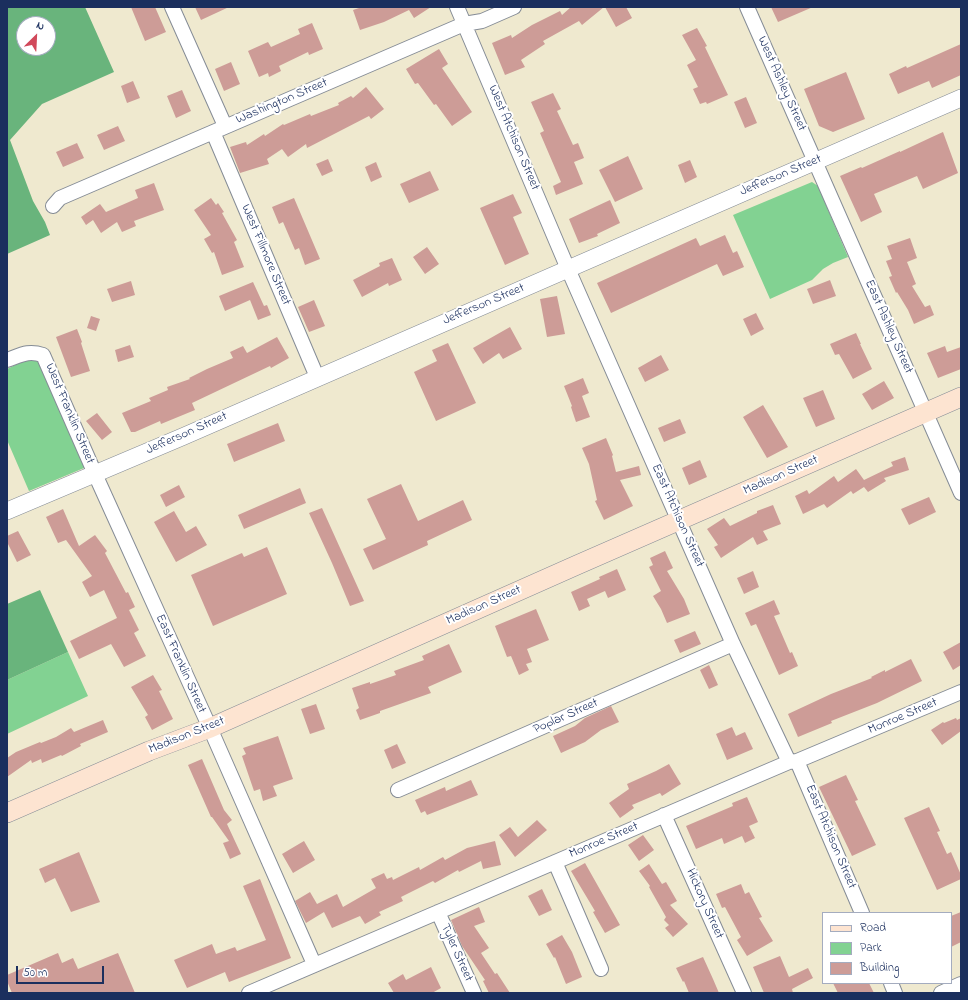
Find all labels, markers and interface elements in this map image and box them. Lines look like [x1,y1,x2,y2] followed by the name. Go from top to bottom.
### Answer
[16,16,56,56] north arrow
[34,17,47,35] text: N
[753,34,809,134] street label: West Ashley Street
[234,76,330,128] street label: Washington Street
[484,83,542,193] street label: West Atchison Street
[738,152,824,200] street label: Jefferson Street
[237,202,293,308] street label: West Fillmore Street
[860,278,916,376] street label: East Ashley Street
[441,281,527,329] street label: Jefferson Street
[41,361,97,467] street label: West Franklin Street
[144,409,230,459] street label: Jefferson Street
[741,453,821,499] street label: Madison Street
[647,462,707,570] street label: East Atchison Street
[444,583,524,629] street label: Madison Street
[151,612,209,716] street label: East Franklin Street
[866,695,940,739] street label: Monroe Street
[531,696,601,738] street label: Poplar Street
[147,714,227,758] street label: Madison Street
[801,783,859,891] street label: East Atchison Street
[567,819,641,863] street label: Monroe Street
[682,866,726,942] street label: Hickory Street
[822,912,952,984] legend
[860,919,886,937] text: Road
[436,922,476,984] street label: Tyler Street
[860,939,882,957] text: Park
[18,958,106,984] scale bar
[860,959,899,977] text: Building
[23,964,47,982] text: 50 m

